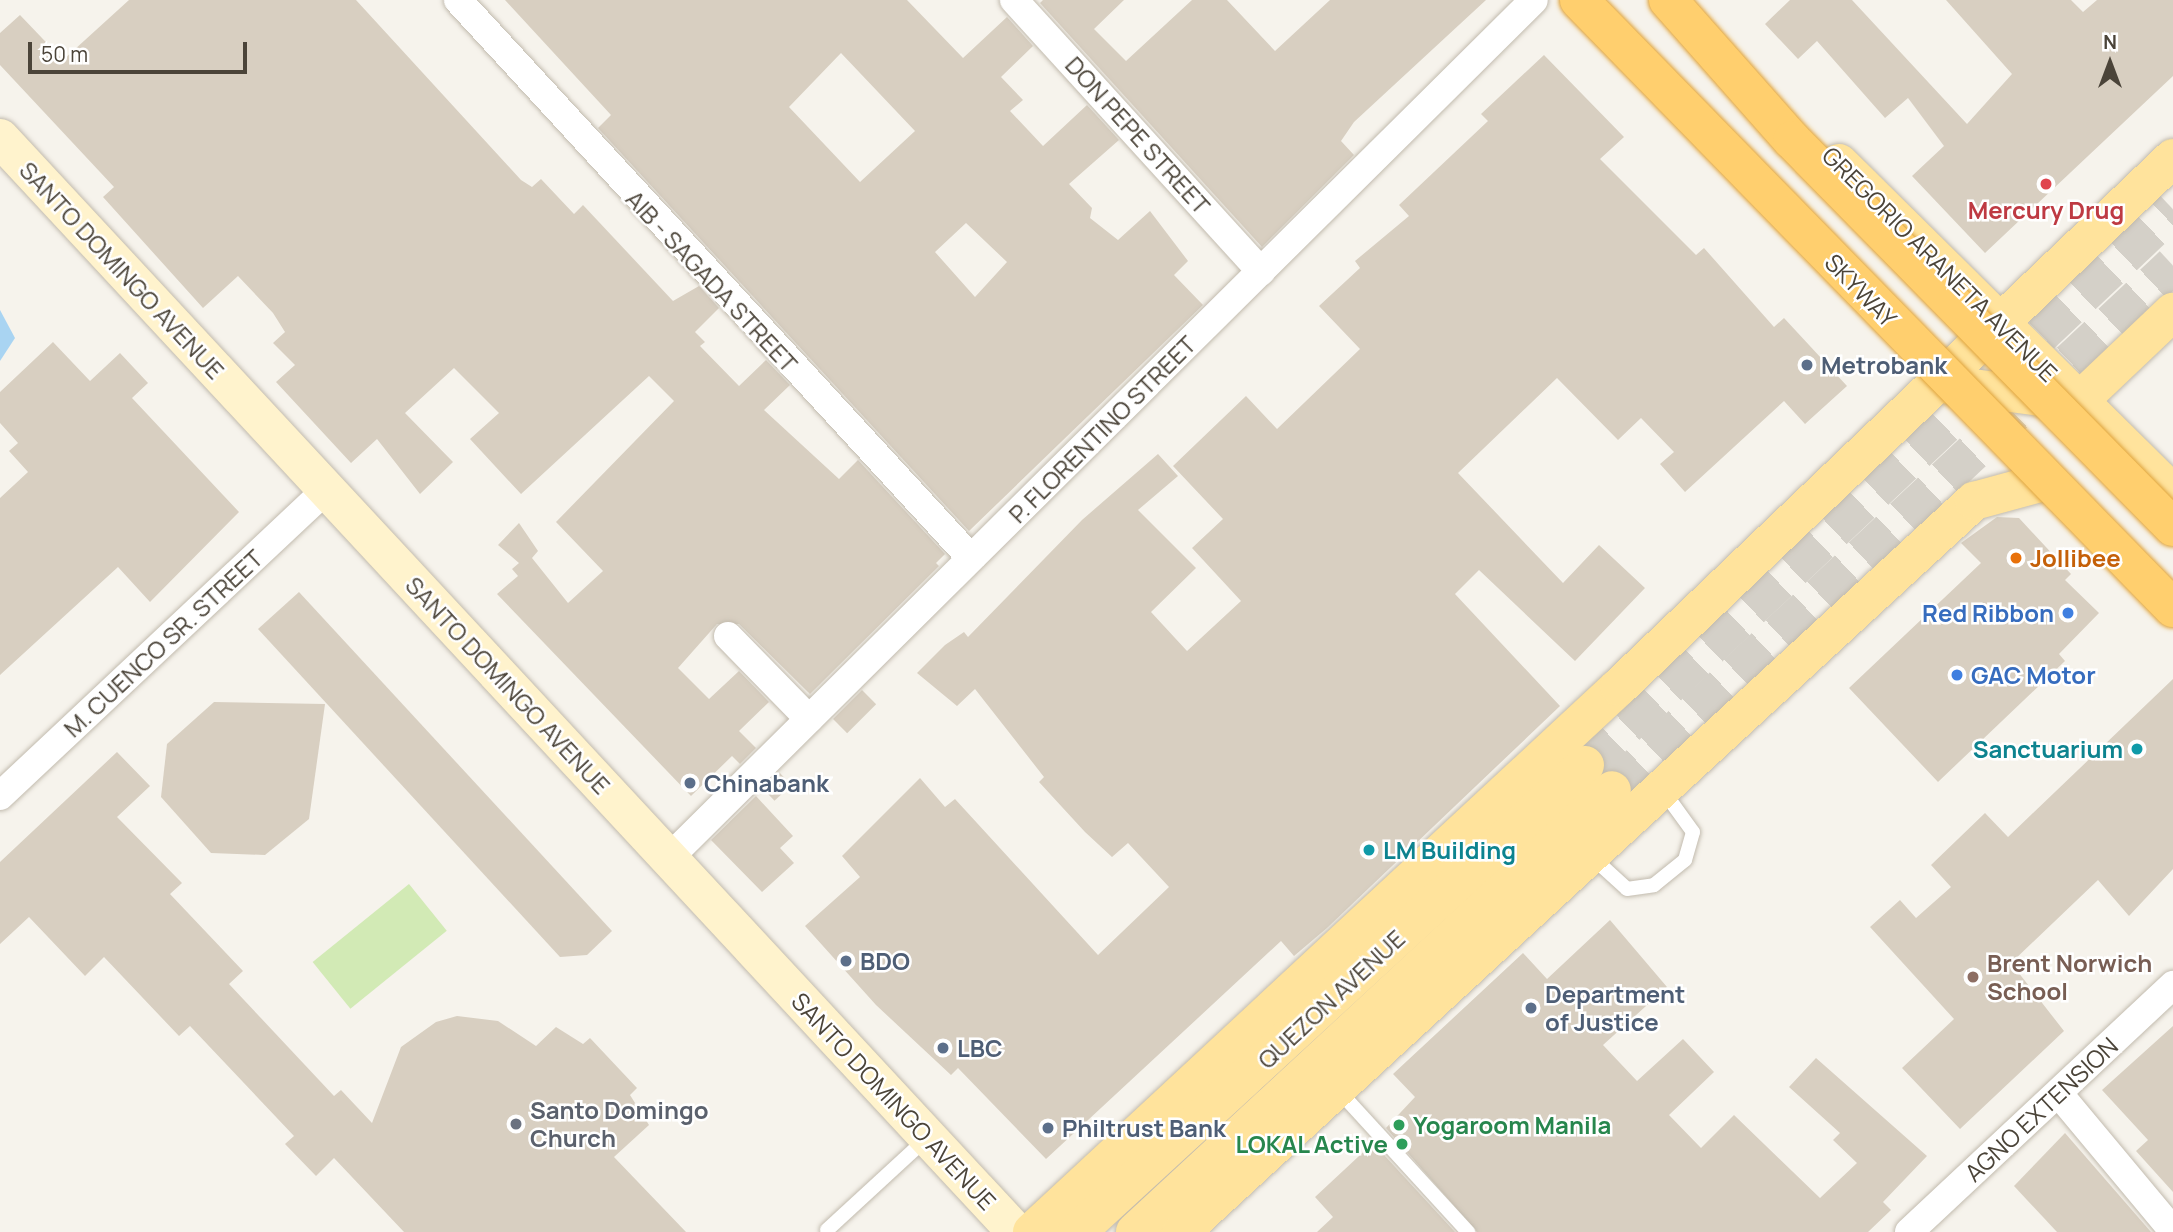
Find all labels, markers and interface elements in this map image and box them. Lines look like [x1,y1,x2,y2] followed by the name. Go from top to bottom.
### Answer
[32,28,250,72] scale bar
[2075,28,2145,98] north arrow
[2103,29,2117,55] text: N
[41,40,88,68] text: 50 m
[1060,50,1216,220] street label: DON PEPE STREET
[1817,141,2063,387] street label: GREGORIO ARANETA AVENUE
[14,155,230,385] street label: SANTO DOMINGO AVENUE
[2038,176,2054,192] marker: Mercury Drug
[620,184,804,378] street label: AIB - SAGADA STREET
[1968,196,2124,224] place label: Mercury Drug
[1819,248,1903,332] street label: SKYWAY
[1003,330,1201,528] street label: P. FLORENTINO STREET
[1821,351,1947,379] place label: Metrobank
[1799,357,1815,373] marker: Metrobank
[58,543,268,743] street label: M. CUENCO SR. STREET
[2030,544,2121,572] place label: Jollibee
[2008,550,2024,566] marker: Jollibee
[400,570,616,800] street label: SANTO DOMINGO AVENUE
[1922,599,2054,627] place label: Red Ribbon
[2060,605,2076,621] marker: Red Ribbon
[1971,661,2096,689] place label: GAC Motor
[1949,667,1965,683] marker: GAC Motor
[1973,735,2123,763] place label: Sanctuarium
[2129,741,2145,757] marker: Sanctuarium
[704,769,829,797] place label: Chinabank
[682,775,698,791] marker: Chinabank
[1383,836,1516,864] place label: LM Building
[1361,842,1377,858] marker: LM Building
[1252,924,1410,1074] street label: QUEZON AVENUE
[860,947,910,975] place label: BDO
[1987,949,2152,1005] place label: Brent Norwich School
[838,953,854,969] marker: BDO
[1965,969,1981,985] marker: Brent Norwich School
[1545,980,1685,1036] place label: Department of Justice
[786,986,1002,1216] street label: SANTO DOMINGO AVENUE
[1523,1000,1539,1016] marker: Department of Justice
[1959,1031,2123,1187] street label: AGNO EXTENSION
[957,1034,1003,1062] place label: LBC
[935,1040,951,1056] marker: LBC
[530,1096,709,1152] place label: Santo Domingo Church
[1413,1111,1611,1139] place label: Yogaroom Manila
[1062,1114,1226,1142] place label: Philtrust Bank
[508,1116,524,1132] marker: Santo Domingo Church
[1391,1117,1407,1133] marker: Yogaroom Manila
[1040,1120,1056,1136] marker: Philtrust Bank
[1234,1130,1388,1158] place label: LOKAL Active
[1394,1136,1410,1152] marker: LOKAL Active

